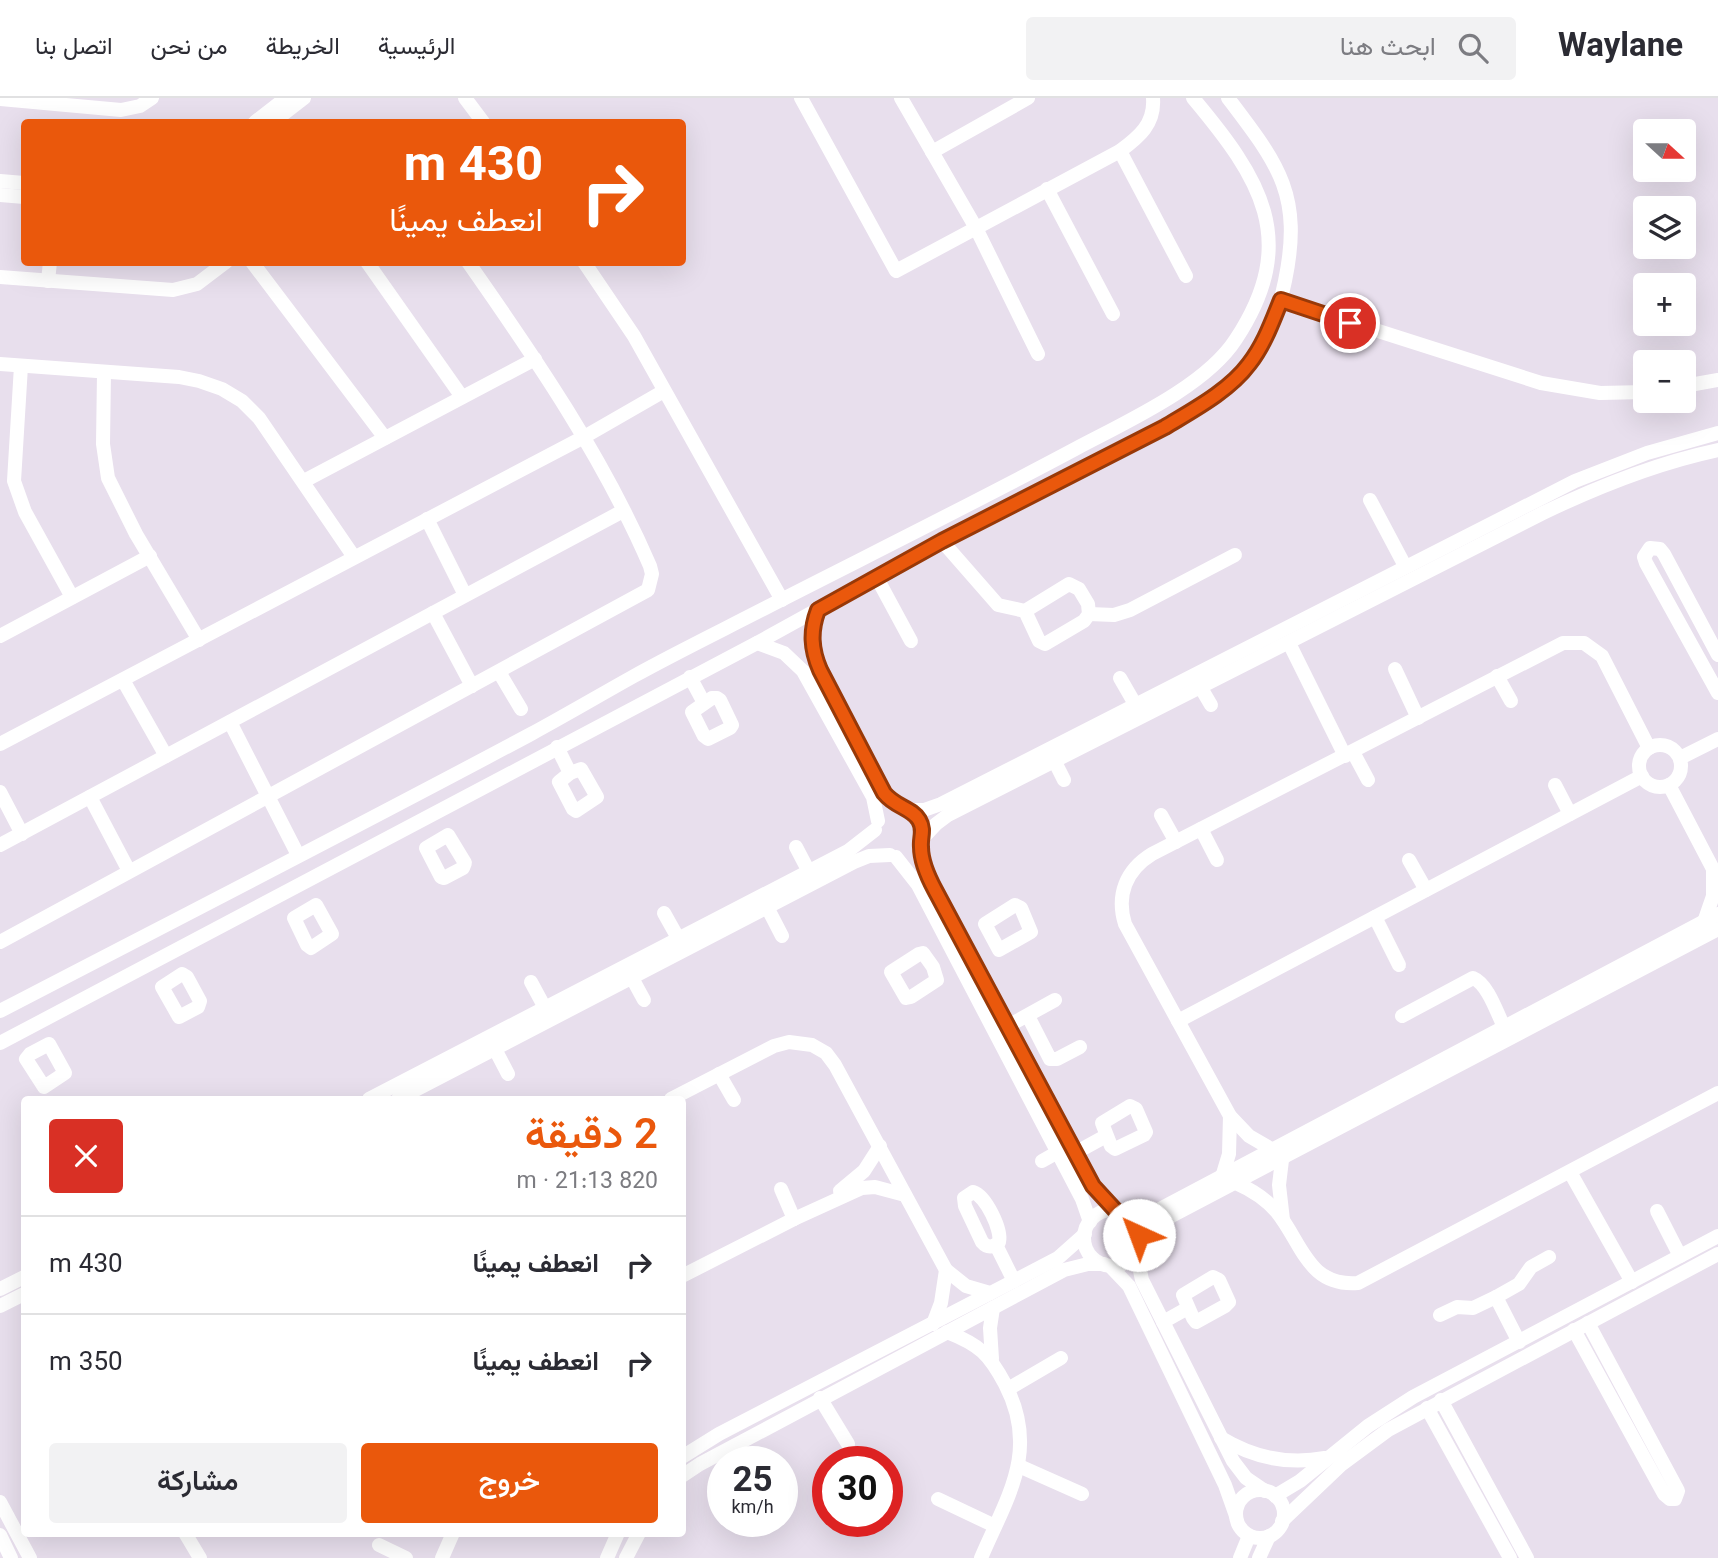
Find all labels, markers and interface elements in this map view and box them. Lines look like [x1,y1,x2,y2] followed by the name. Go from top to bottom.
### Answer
[1026,17,1516,80] search box
[1558,22,1683,74] text: Waylane
[1340,28,1436,69] text: ابحث هنا
[35,29,113,67] text: اتصل بنا
[151,29,228,67] text: من نحن
[266,29,340,67] text: الخريطة
[378,29,455,67] text: الرئيسية
[1454,29,1492,67] icon: search
[1633,119,1696,182] north arrow
[1633,119,1696,413] map controls
[404,130,543,206] text: 430 m
[567,147,658,238] icon: right
[1633,196,1696,259] button: layers
[389,198,543,248] text: انعطف يمينًا
[1633,273,1696,336] button: +
[1320,293,1380,353] pin
[1331,304,1369,342] icon: arrive
[1633,350,1696,413] button: −
[525,1105,658,1171] text: 2 دقيقة
[49,1119,123,1193] button: close
[517,1164,658,1200] text: 820 m · 21:13
[1102,1198,1176,1272] position arrow
[49,1245,123,1286] text: 430 m
[473,1245,599,1286] text: انعطف يمينًا
[620,1246,658,1284] icon: right
[49,1343,123,1384] text: 350 m
[473,1343,599,1384] text: انعطف يمينًا
[620,1344,658,1382] icon: right
[49,1443,347,1523] button: مشاركة
[361,1443,658,1523] button: خروج
[812,1446,903,1537] speed limit sign: 30
[732,1455,773,1510] text: 25
[731,1495,774,1523] text: km/h

